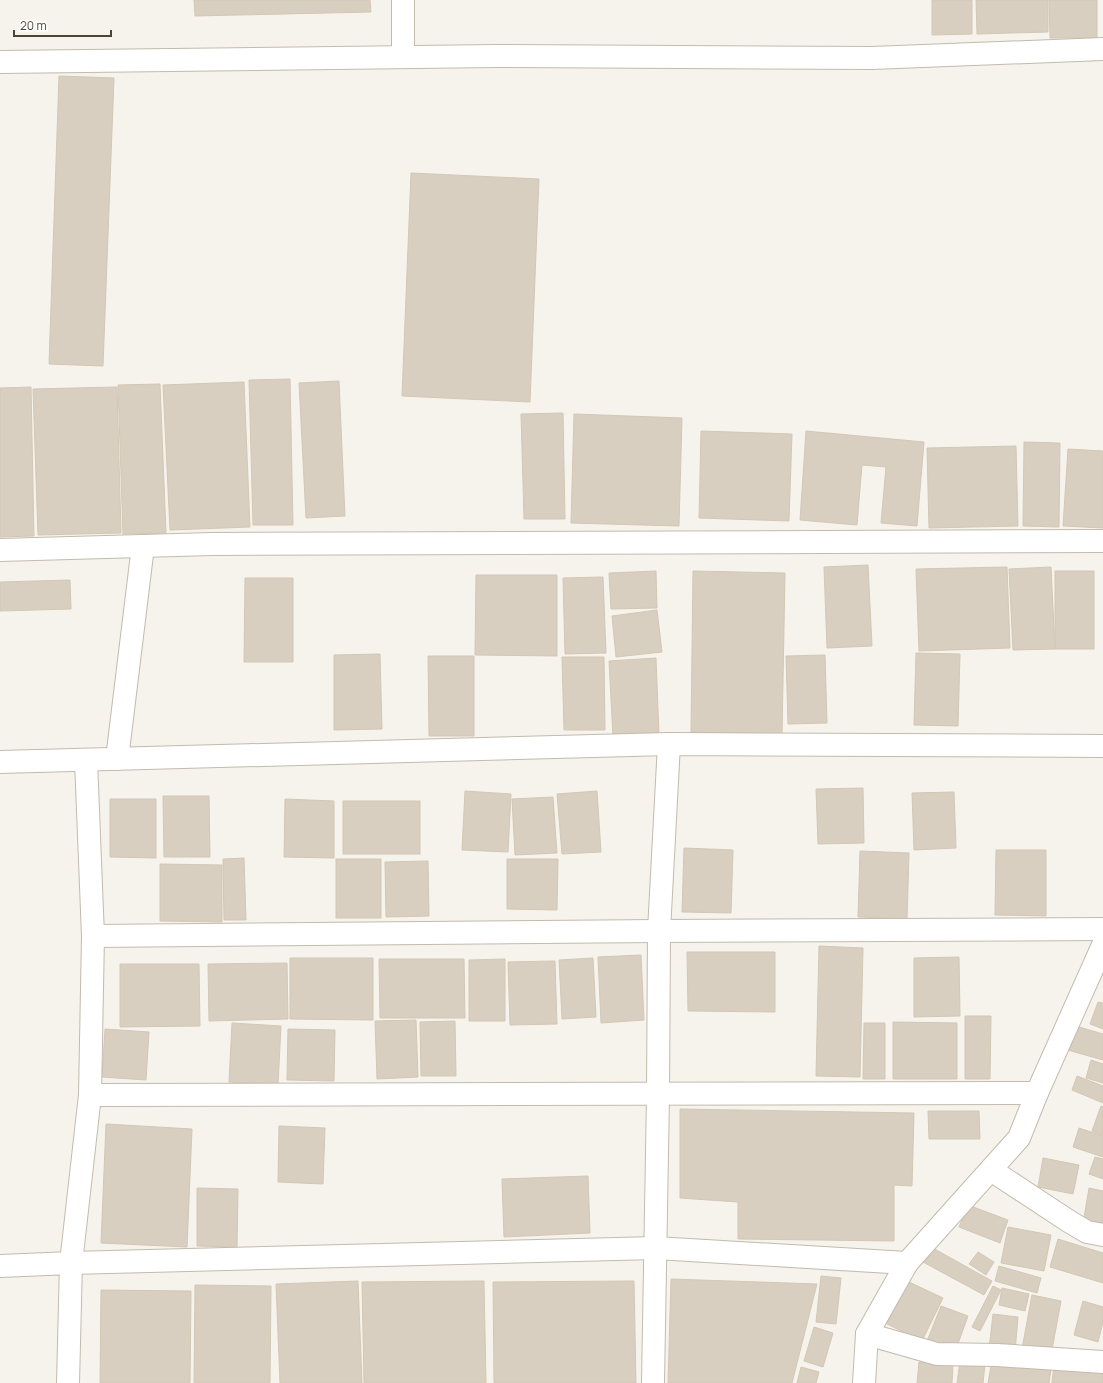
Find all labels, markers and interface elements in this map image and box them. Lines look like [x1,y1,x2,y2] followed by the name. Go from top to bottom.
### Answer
[14,12,111,38] scale bar
[20,17,47,34] text: 20 m

